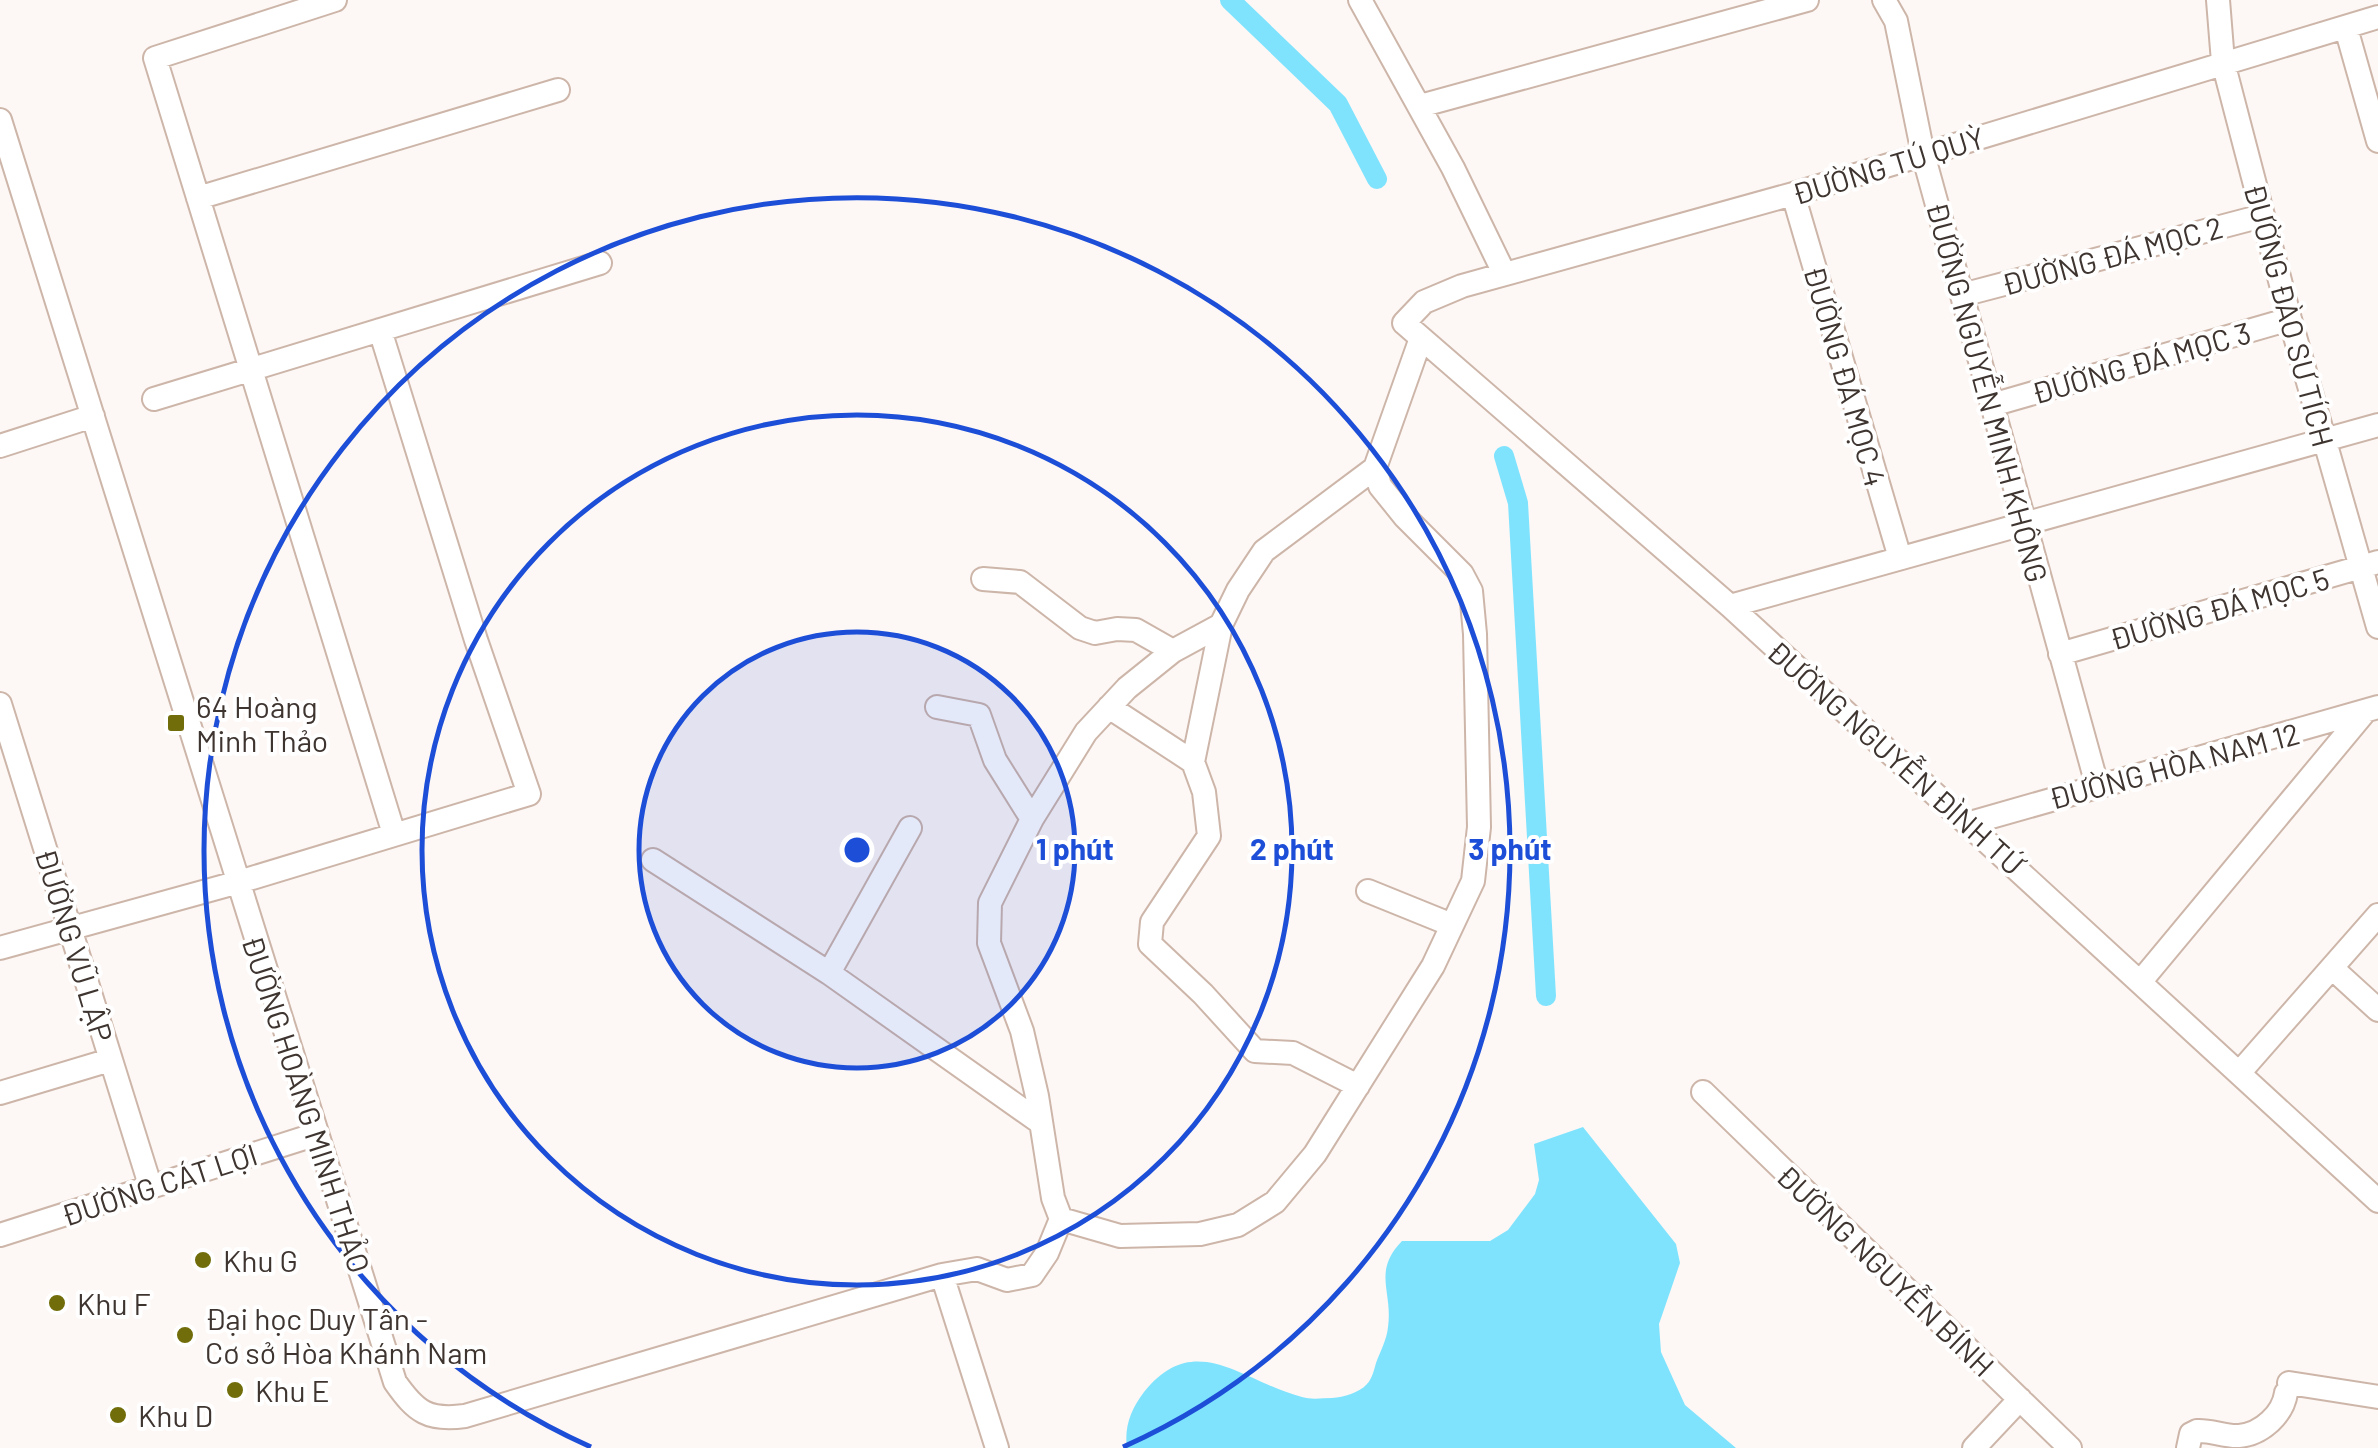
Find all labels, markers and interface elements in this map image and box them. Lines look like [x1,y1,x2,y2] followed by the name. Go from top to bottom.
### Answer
[1788,119,1988,211] street label: ĐƯỜNG TÚ QUỲ
[2238,180,2342,450] street label: ĐƯỜNG ĐÀO SƯ TÍCH
[1920,198,2056,586] street label: ĐƯỜNG NGUYỄN MINH KHÔNG
[1998,208,2226,302] street label: ĐƯỜNG ĐÁ MỌC 2
[1797,262,1895,490] street label: ĐƯỜNG ĐÁ MỌC 4
[2027,313,2255,411] street label: ĐƯỜNG ĐÁ MỌC 3
[2105,559,2333,657] street label: ĐƯỜNG ĐÁ MỌC 5
[1760,632,2033,883] street label: ĐƯỜNG NGUYỄN ĐÌNH TỨ
[196,688,328,758] place label: 64 Hoàng Minh Thảo
[165,712,187,734] marker: 64 Hoàng Minh Thảo
[2045,714,2303,816] street label: ĐƯỜNG HÒA NAM 12
[1036,830,1114,866] text: 1 phút
[1250,830,1334,866] text: 2 phút
[1468,830,1552,866] text: 3 phút
[839,832,875,868] centre of rings
[29,844,121,1046] street label: ĐƯỜNG VŨ LẬP
[235,931,379,1277] street label: ĐƯỜNG HOÀNG MINH THẢO
[57,1135,261,1233] street label: ĐƯỜNG CÁT LỢI
[1770,1157,2002,1383] street label: ĐƯỜNG NGUYỄN BÍNH
[223,1242,298,1278] place label: Khu G
[192,1249,214,1271] marker: Khu G
[77,1285,151,1321] place label: Khu F
[46,1292,68,1314] marker: Khu F
[205,1300,487,1370] place label: Đại học Duy Tân - Cơ sở Hòa Khánh Nam
[174,1324,196,1346] marker: Đại học Duy Tân - Cơ sở Hòa Khánh Nam
[255,1372,330,1408] place label: Khu E
[224,1379,246,1401] marker: Khu E
[138,1397,213,1433] place label: Khu D
[107,1404,129,1426] marker: Khu D

